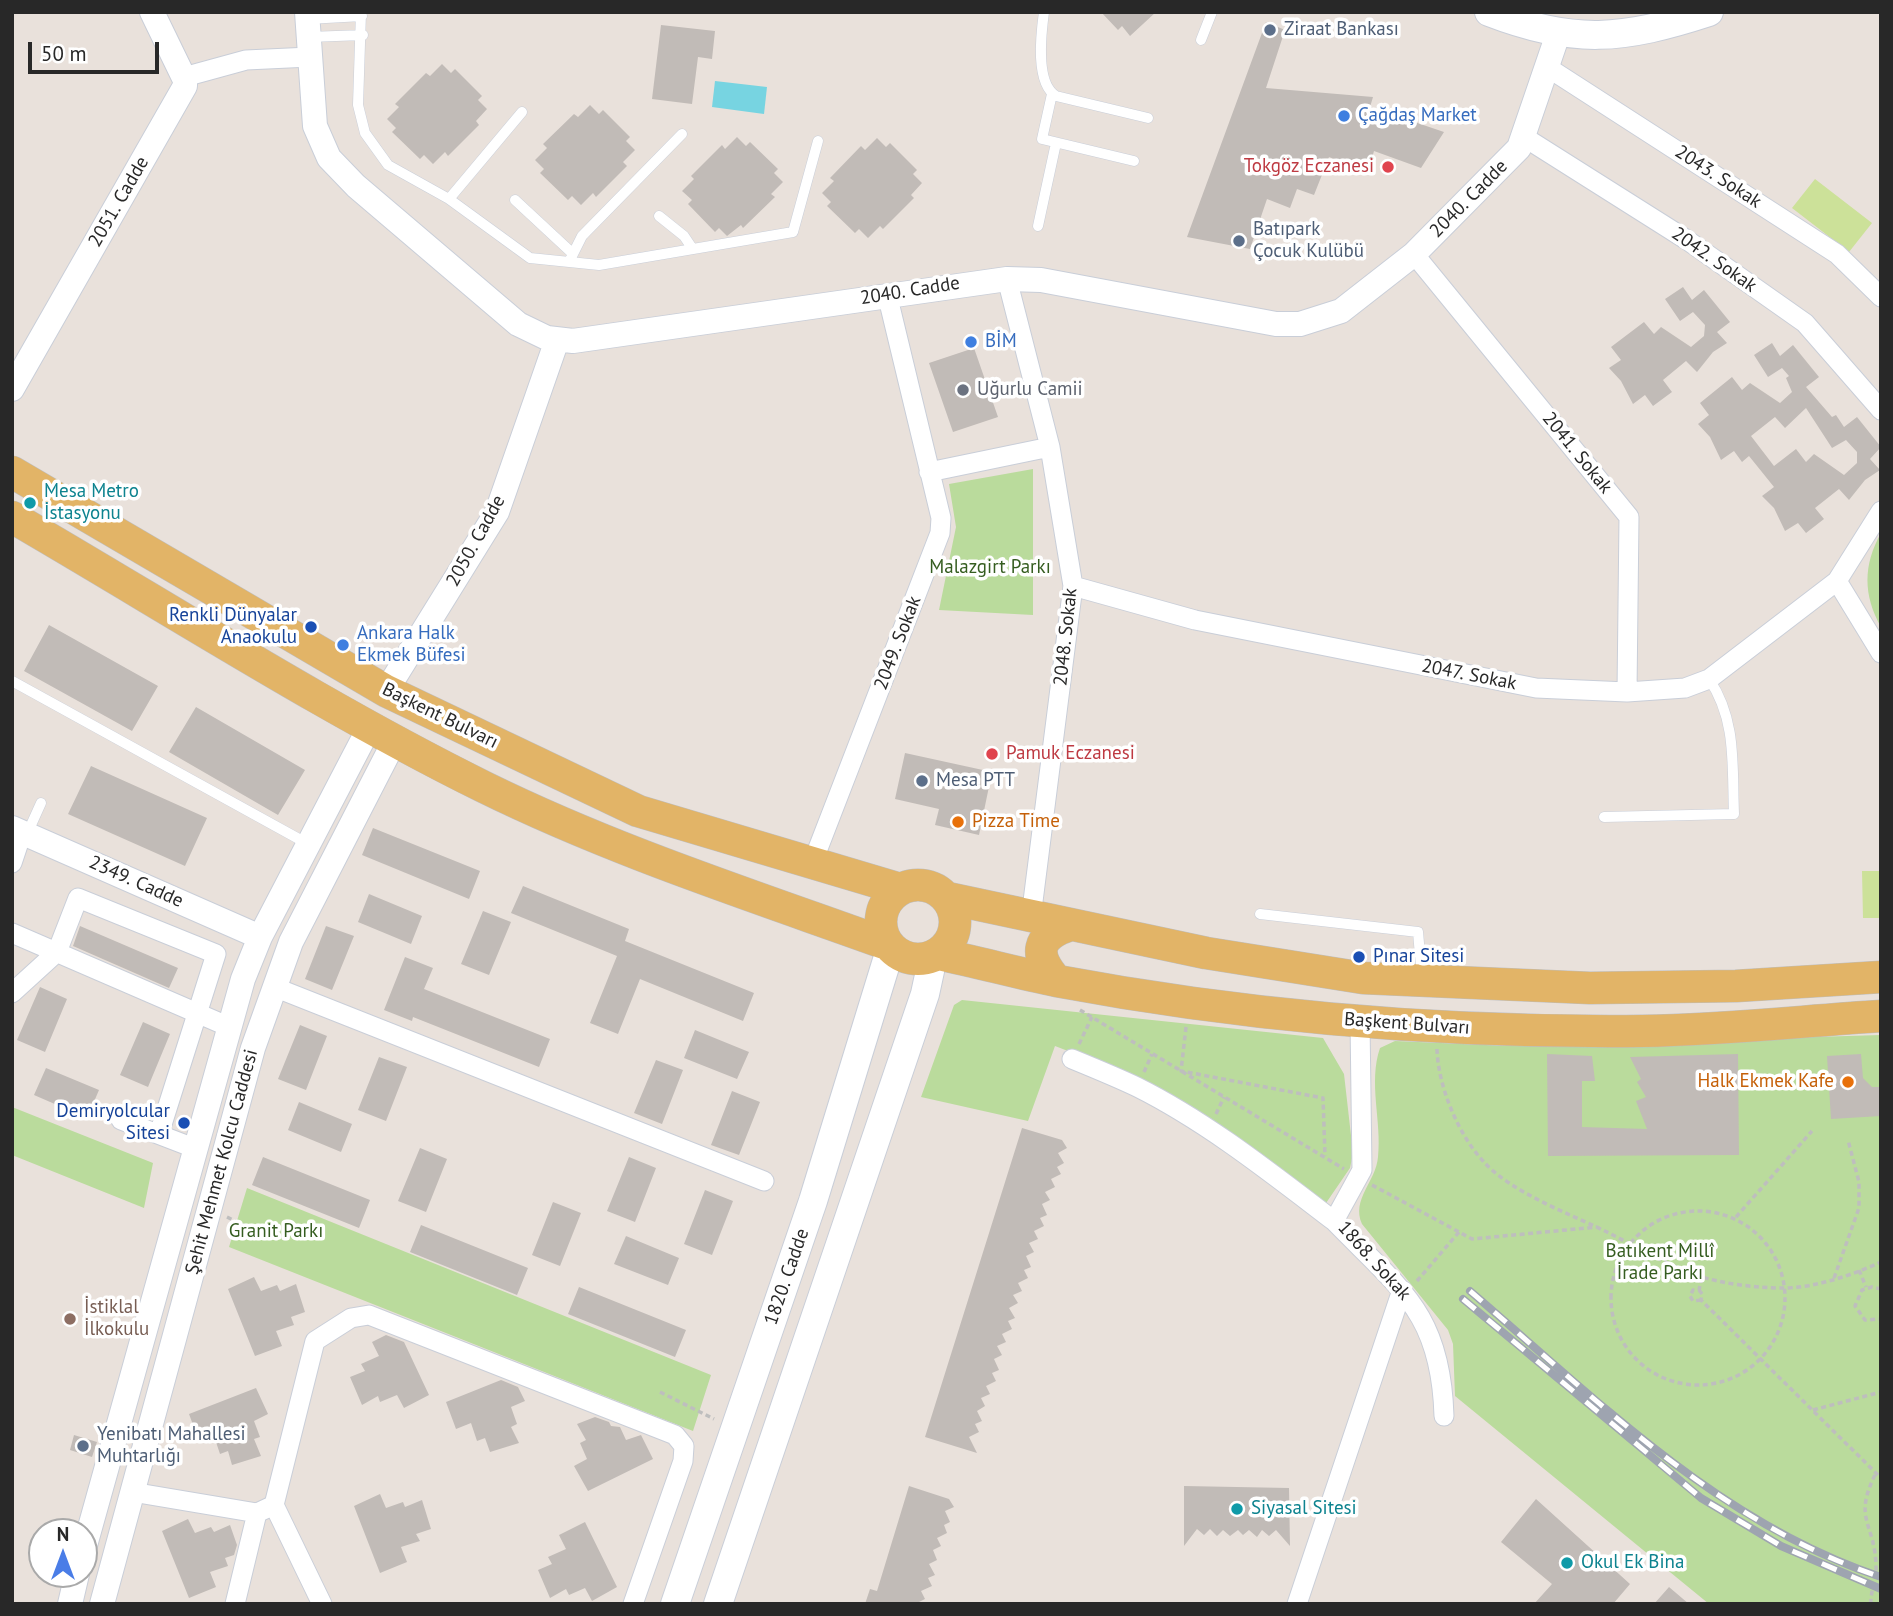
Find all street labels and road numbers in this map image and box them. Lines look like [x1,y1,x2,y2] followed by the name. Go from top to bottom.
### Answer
[1671,141,1765,213] street label: 2043. Sokak
[84,153,154,251] street label: 2051. Cadde
[1425,155,1513,243] street label: 2040. Cadde
[1667,222,1761,298] street label: 2042. Sokak
[859,272,961,310] street label: 2040. Cadde
[1537,408,1617,498] street label: 2041. Sokak
[442,491,510,591] street label: 2050. Cadde
[1050,587,1082,687] street label: 2048. Sokak
[870,593,926,693] street label: 2049. Sokak
[1420,655,1518,695] street label: 2047. Sokak
[378,678,502,754] street label: Başkent Bulvarı
[85,851,187,913] street label: 2349. Cadde
[1343,1008,1471,1040] street label: Başkent Bulvarı
[181,1047,263,1277] street label: Şehit Mehmet Kolcu Caddesi
[1333,1217,1415,1305] street label: 1868. Sokak
[760,1226,814,1328] street label: 1820. Cadde

